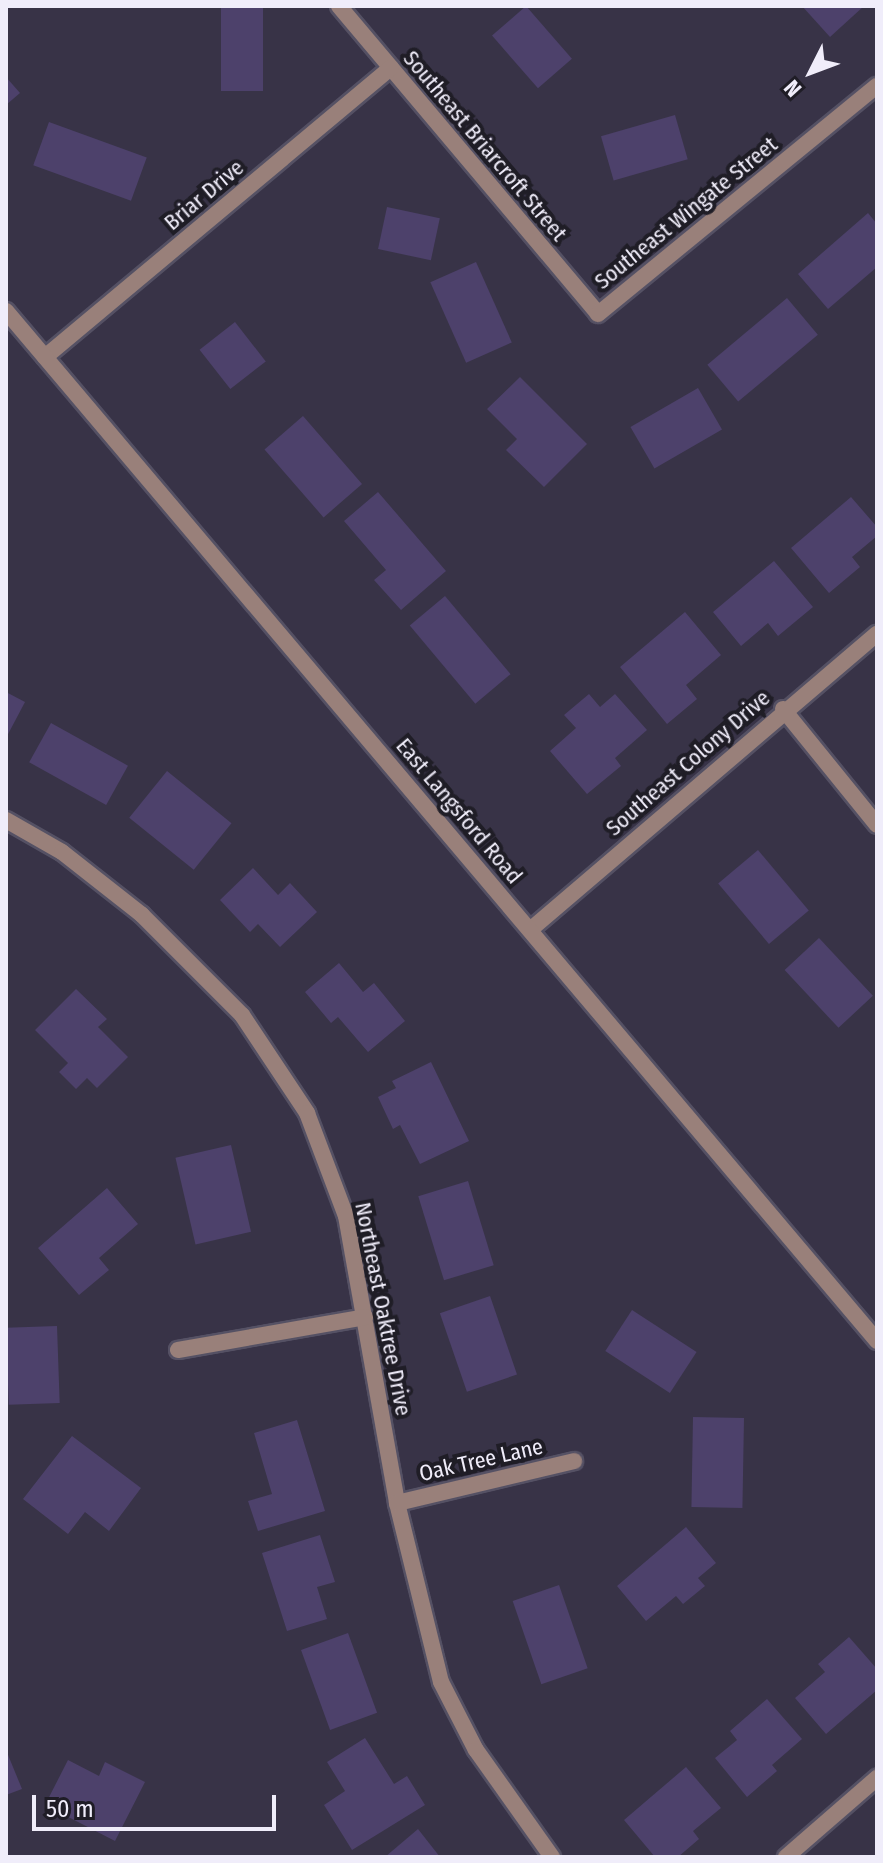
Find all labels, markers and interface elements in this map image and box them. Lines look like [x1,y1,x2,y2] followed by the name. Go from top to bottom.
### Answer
[771,32,851,112] north arrow
[398,46,572,246] street label: Southeast Briarcroft Street
[778,74,807,102] text: N
[589,131,783,295] street label: Southeast Wingate Street
[159,154,249,236] street label: Briar Drive
[601,685,775,841] street label: Southeast Colony Drive
[390,733,528,889] street label: East Langsford Road
[349,1200,417,1418] street label: Northeast Oaktree Drive
[417,1433,545,1487] street label: Oak Tree Lane
[36,1779,280,1829] scale bar
[46,1795,94,1823] text: 50 m

